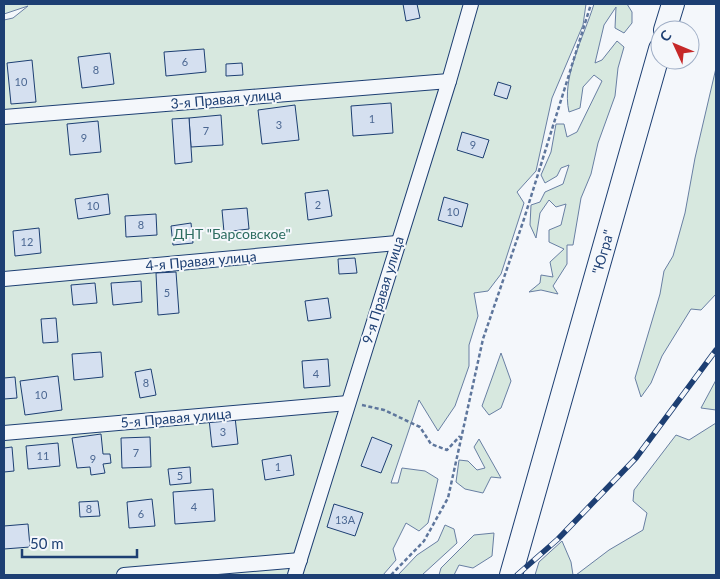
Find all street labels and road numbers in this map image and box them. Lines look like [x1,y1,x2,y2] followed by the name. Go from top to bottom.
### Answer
[170,85,282,112] street label: 3-я Правая улица
[588,228,617,276] street label: "Югра"
[358,234,407,346] street label: 9-я Правая улица
[145,247,257,274] street label: 4-я Правая улица
[120,404,232,431] street label: 5-я Правая улица

